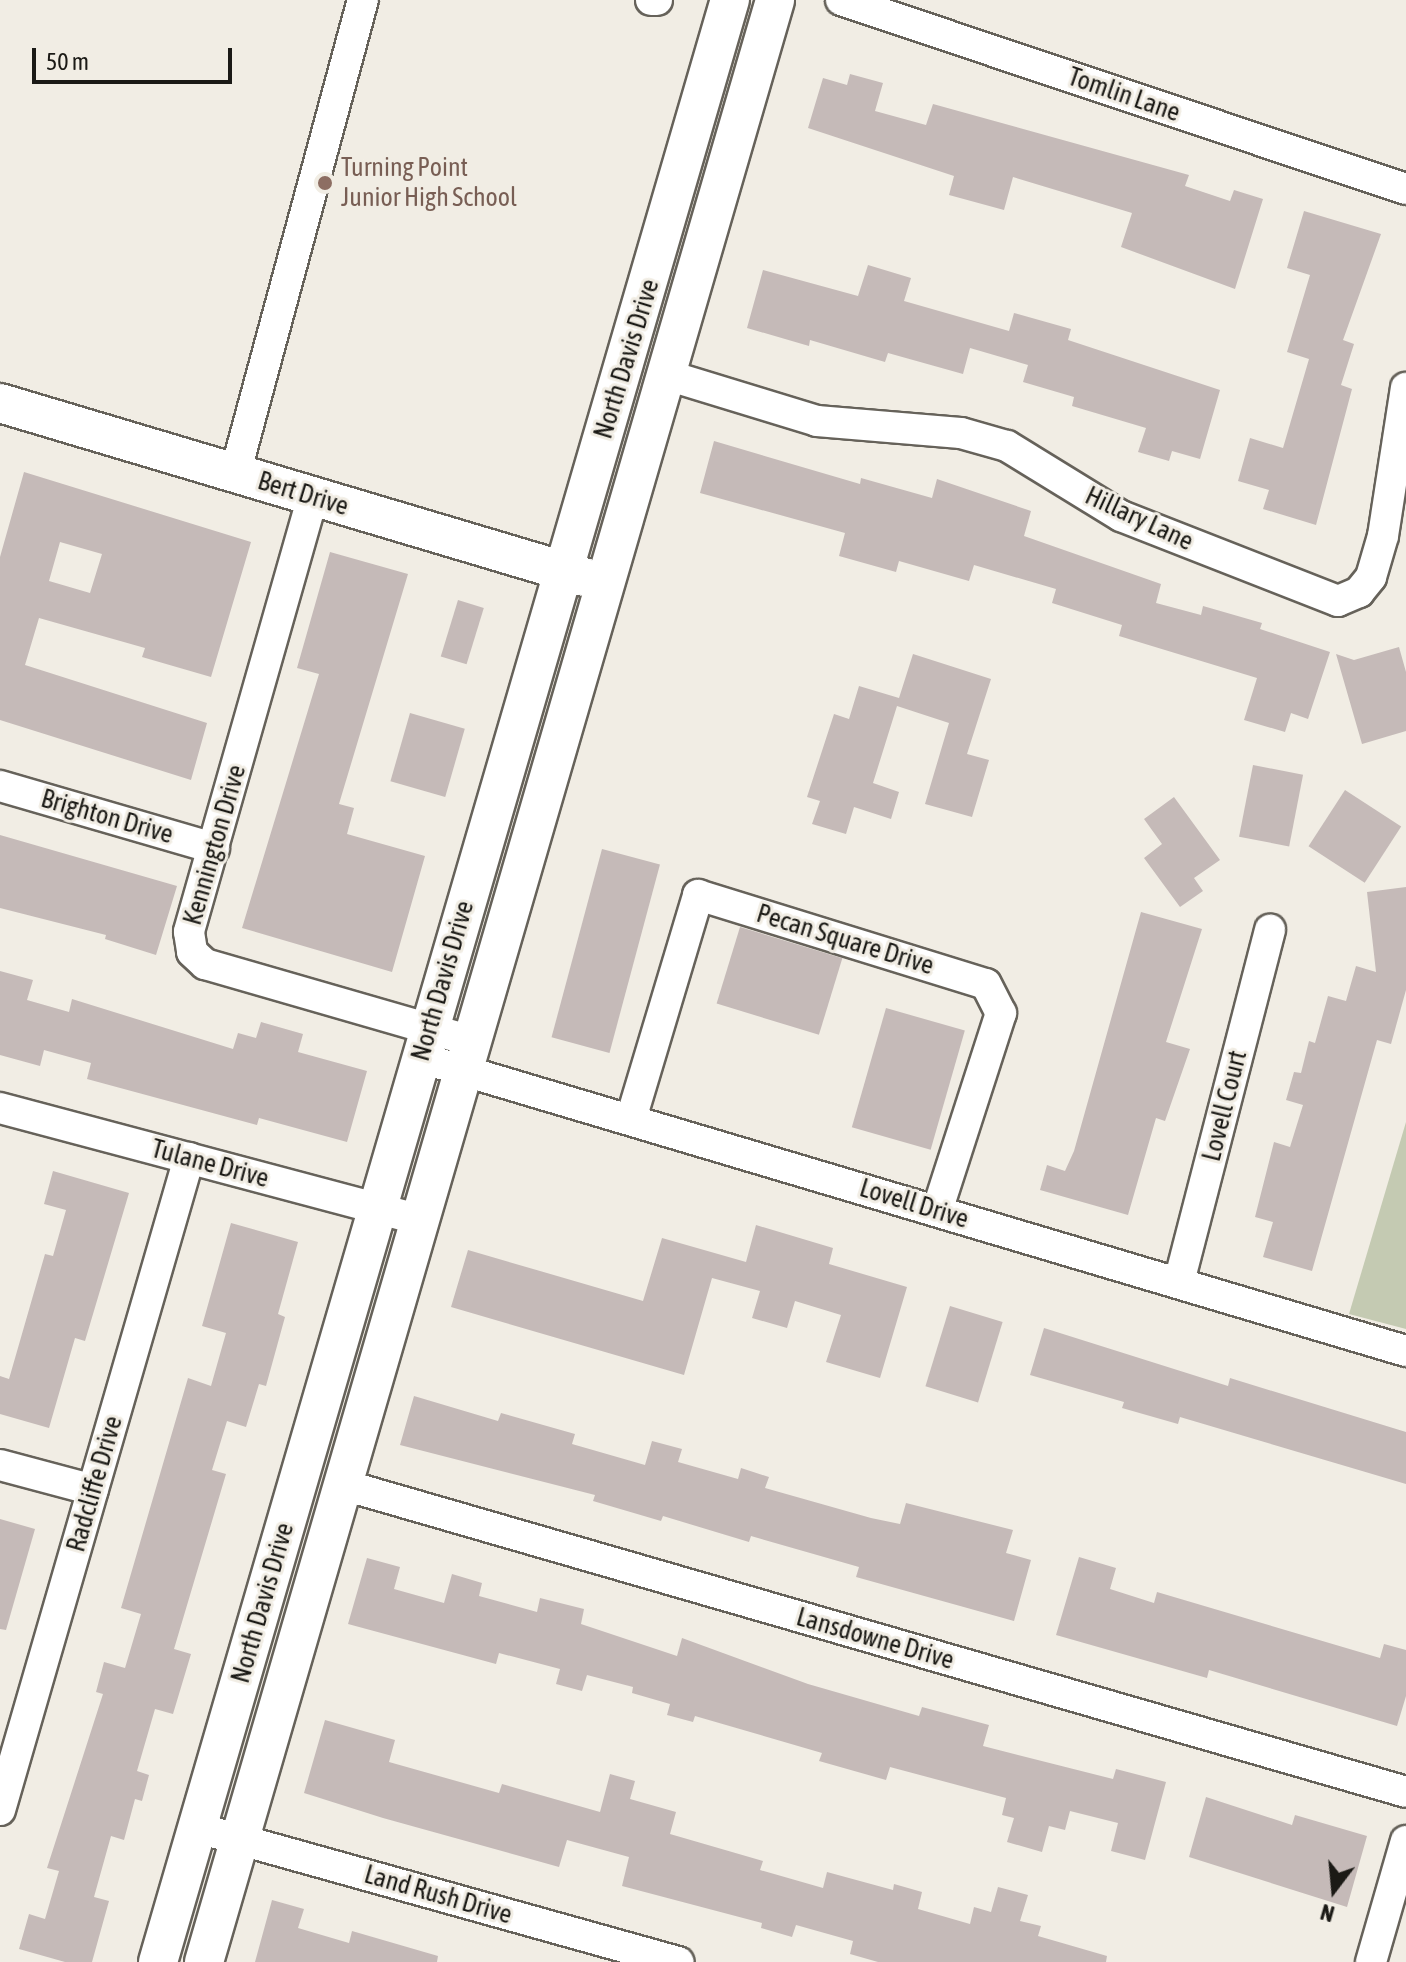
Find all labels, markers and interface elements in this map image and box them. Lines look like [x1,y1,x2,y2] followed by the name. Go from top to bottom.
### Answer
[36,32,236,82] scale bar
[46,48,89,75] text: 50 m
[1064,61,1184,129] street label: Tomlin Lane
[341,152,517,214] place label: Turning Point Junior High School
[316,174,334,192] marker: Turning Point Junior High School
[588,275,666,443] street label: North Davis Drive
[254,465,352,523] street label: Bert Drive
[1080,480,1198,558] street label: Hillary Lane
[177,761,253,929] street label: Kennington Drive
[37,783,177,851] street label: Brighton Drive
[405,897,481,1065] street label: North Davis Drive
[753,898,937,982] street label: Pecan Square Drive
[1196,1047,1254,1165] street label: Lovell Court
[148,1133,272,1195] street label: Tulane Drive
[856,1173,972,1235] street label: Lovell Drive
[61,1412,129,1556] street label: Radcliffe Drive
[225,1519,301,1687] street label: North Davis Drive
[793,1602,957,1676] street label: Lansdowne Drive
[1294,1850,1374,1930] north arrow
[361,1859,515,1931] street label: Land Rush Drive
[1318,1899,1337,1927] text: N

